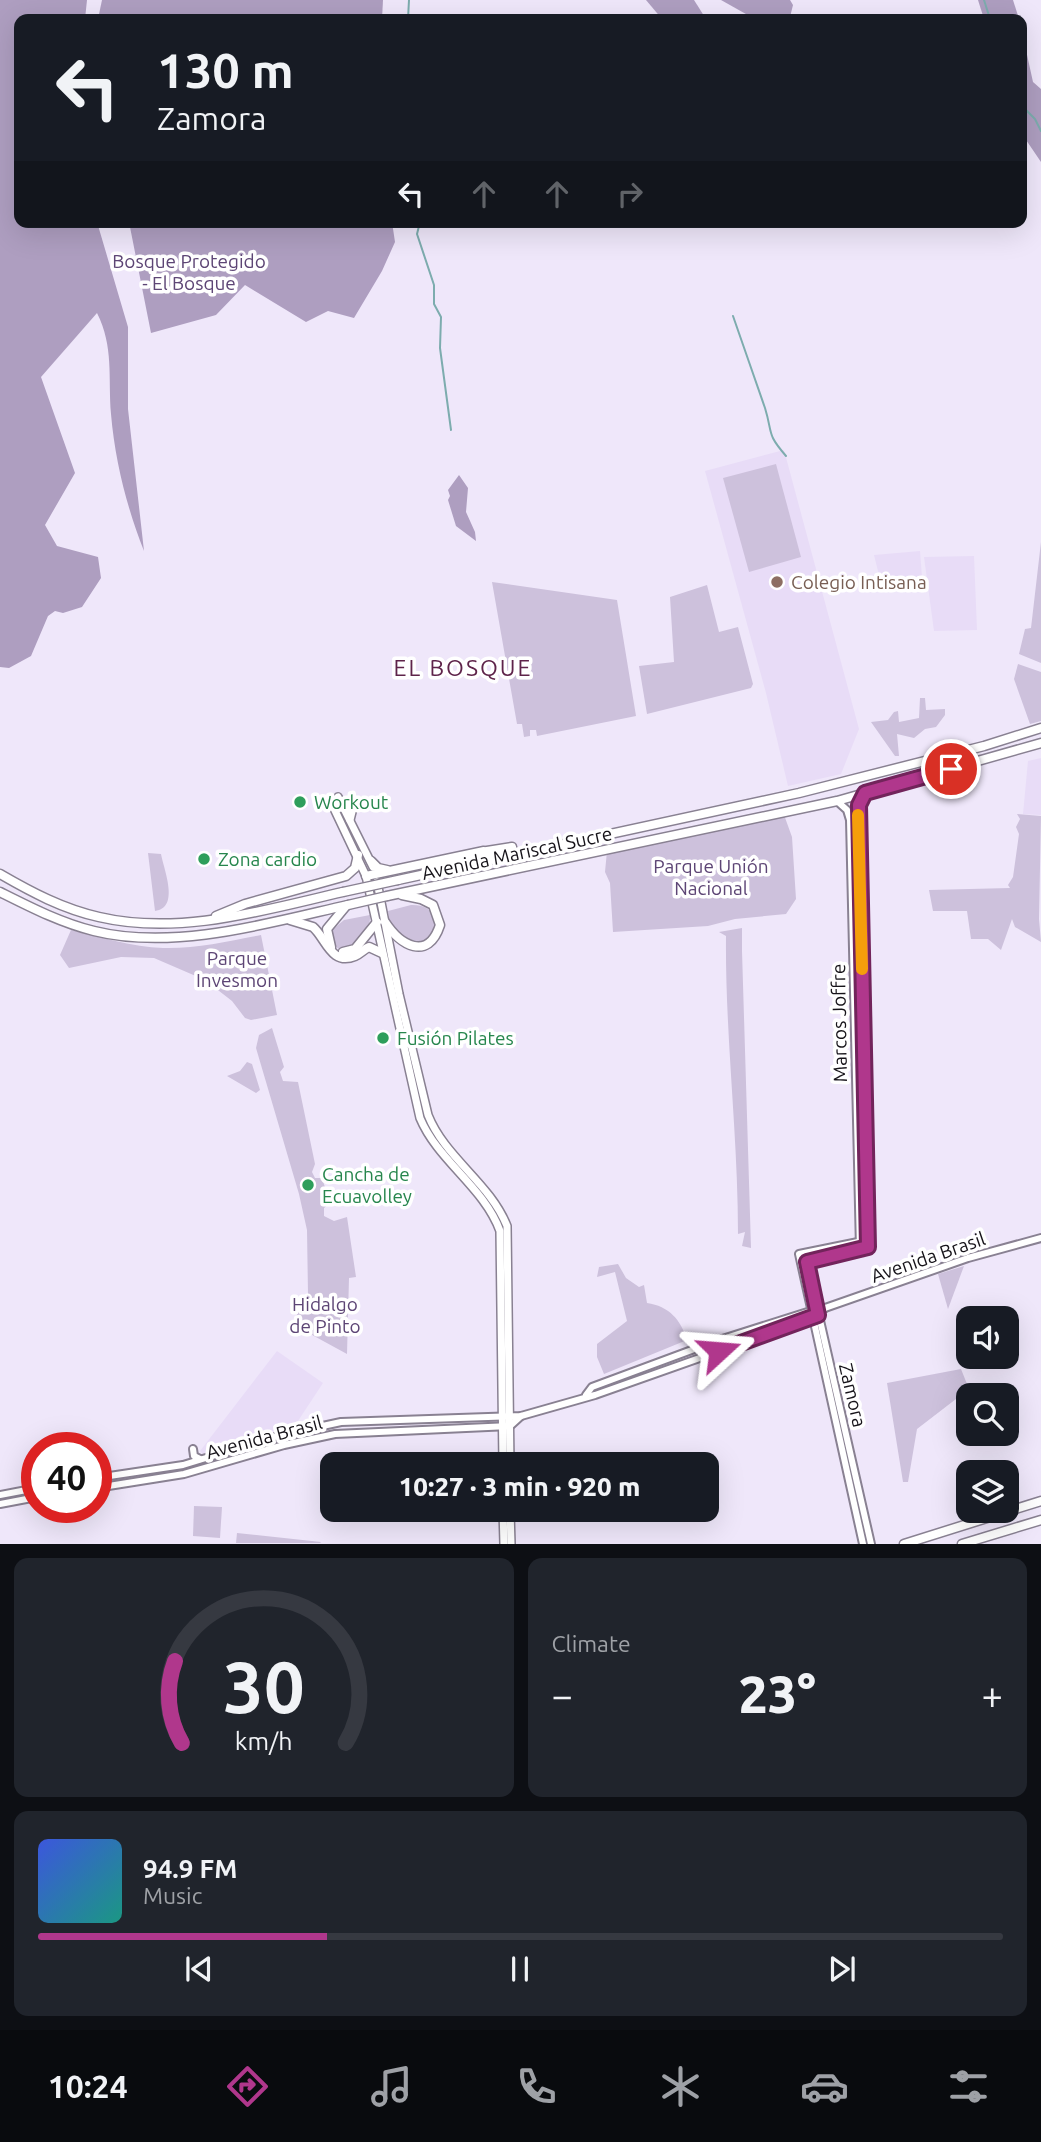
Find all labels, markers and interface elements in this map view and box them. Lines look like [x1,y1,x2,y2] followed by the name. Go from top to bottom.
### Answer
[42,42,133,133] icon: left
[157,42,294,97] text: 130 m
[157,100,266,136] text: Zamora
[392,175,430,213] icon: left
[465,175,503,213] icon: ahead
[538,175,576,213] icon: ahead
[611,175,649,213] icon: right
[112,250,266,294] park label: Bosque Protegido - El Bosque
[791,571,927,593] place label: Colegio Intisana
[769,574,785,590] marker: Colegio Intisana
[394,655,532,680] district label: EL BOSQUE
[921,739,981,799] pin
[932,750,970,788] icon: arrive
[314,791,389,813] place label: Workout
[292,794,308,810] marker: Workout
[420,822,614,884] street label: Avenida Mariscal Sucre
[218,848,317,870] place label: Zona cardio
[196,851,212,867] marker: Zona cardio
[653,855,769,899] park label: Parque Unión Nacional
[196,947,278,991] park label: Parque Invesmon
[827,964,851,1082] street label: Marcos Joffre
[397,1027,514,1049] place label: Fusión Pilates
[375,1030,391,1046] marker: Fusión Pilates
[322,1163,412,1207] place label: Cancha de Ecuavolley
[300,1177,316,1193] marker: Cancha de Ecuavolley
[868,1227,988,1287] street label: Avenida Brasil
[289,1293,361,1337] park label: Hidalgo de Pinto
[956,1306,1019,1523] map controls
[956,1306,1019,1369] button: sound
[682,1314,756,1388] position arrow
[835,1361,871,1429] street label: Zamora
[956,1383,1019,1446] button: search
[203,1411,325,1463] street label: Avenida Brasil
[21,1432,112,1523] speed limit sign: 40
[956,1460,1019,1523] button: layers
[399,1472,640,1501] text: 10:27 · 3 min · 920 m
[552,1631,631,1656] text: Climate
[223,1646,305,1728] text: 30
[738,1665,816,1723] text: 23°
[552,1674,573,1716] text: −
[982,1674,1003,1716] text: +
[235,1727,293,1755] text: km/h
[143,1854,237,1883] text: 94.9 FM
[143,1883,202,1908] text: Music
[180,1950,218,1988] icon: previous
[501,1950,539,1988] icon: pause
[823,1950,861,1988] icon: next
[223,2062,272,2111] icon: directions
[367,2062,416,2111] icon: music
[512,2062,561,2111] icon: phone
[656,2062,705,2111] icon: climate
[800,2062,849,2111] icon: car
[944,2062,993,2111] icon: filters
[48,2068,128,2104] text: 10:24

